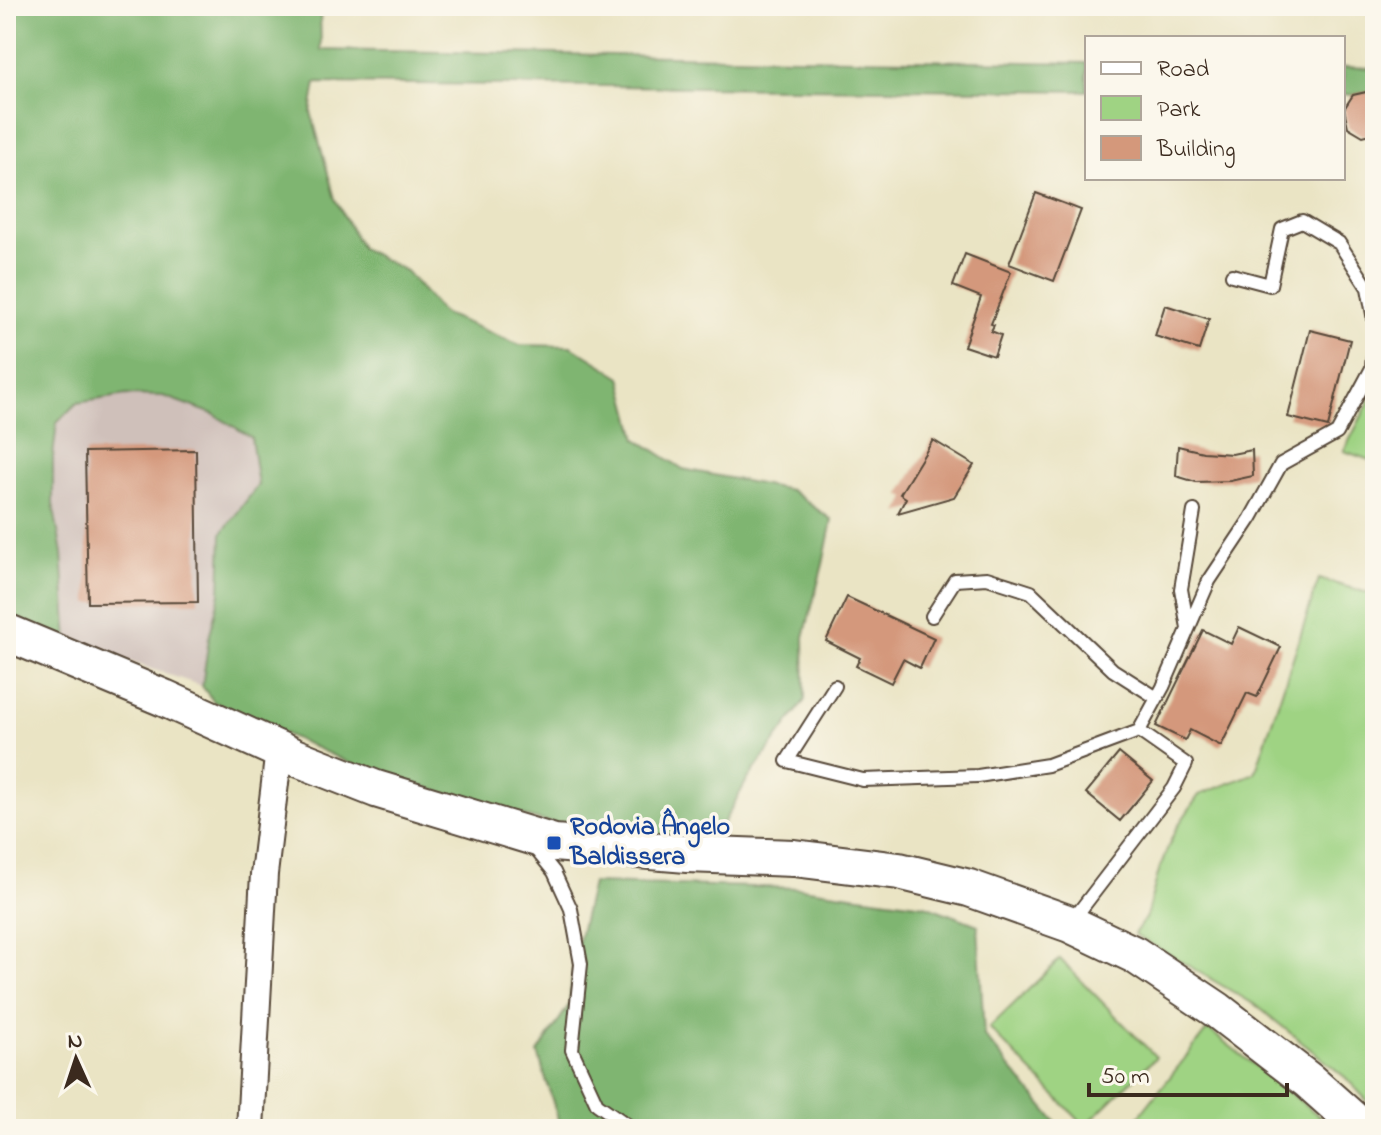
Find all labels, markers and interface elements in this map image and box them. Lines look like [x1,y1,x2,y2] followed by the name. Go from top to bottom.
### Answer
[1085,36,1345,180] legend
[1157,53,1210,88] text: Road
[1157,93,1201,128] text: Park
[1156,133,1236,168] text: Building
[569,808,730,877] place label: Rodovia Ângelo Baldissera
[545,834,563,852] marker: Rodovia Ângelo Baldissera
[36,1019,116,1099] north arrow
[67,1026,83,1058] text: N
[1089,1047,1287,1097] scale bar
[1101,1060,1150,1095] text: 50 m

